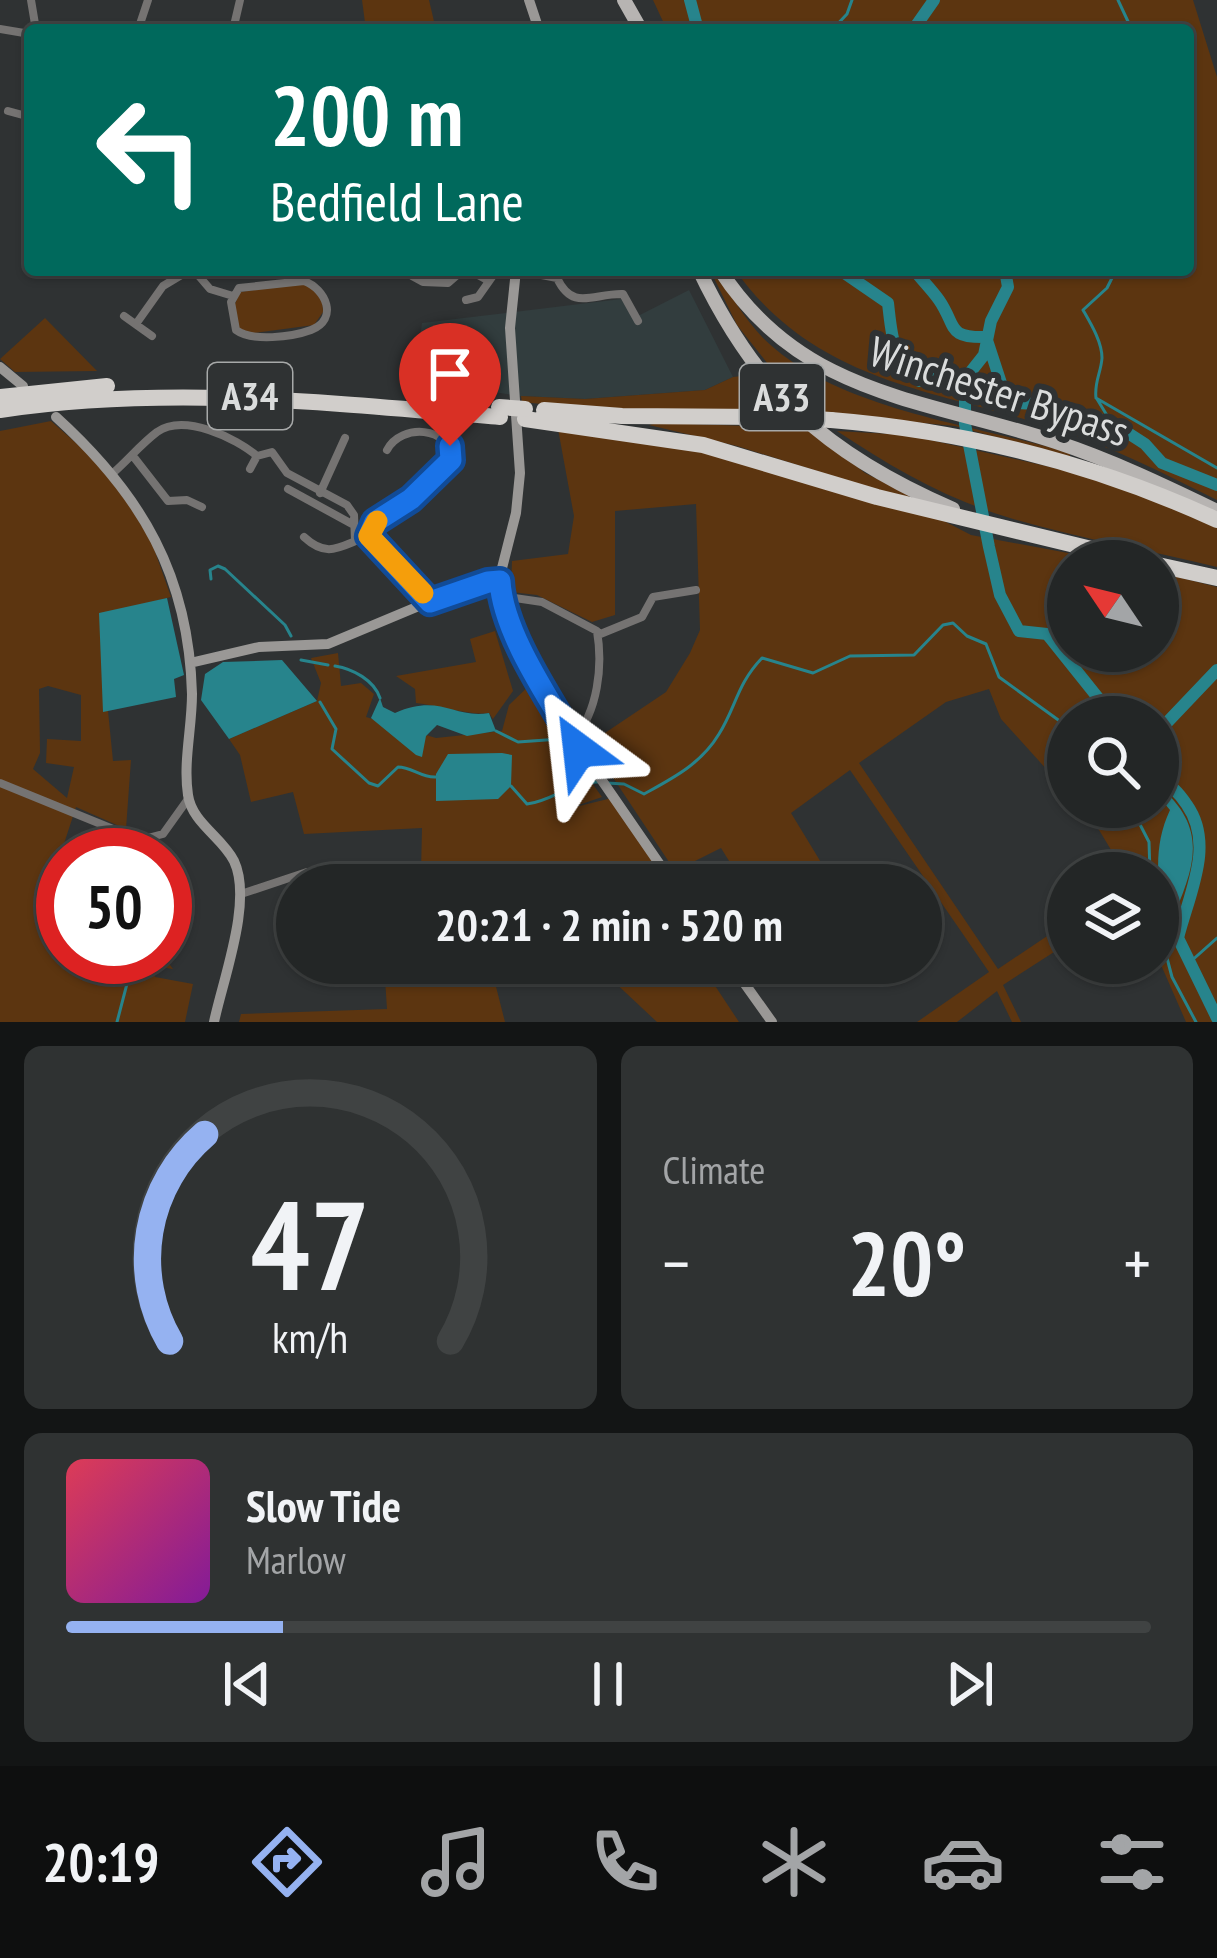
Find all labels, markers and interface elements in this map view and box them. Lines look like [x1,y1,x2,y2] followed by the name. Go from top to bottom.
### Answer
[270,60,463,169] text: 200 m
[72,72,228,228] icon: left
[270,166,524,236] text: Bedfield Lane
[399,323,501,446] pin
[863,323,1135,458] street label: Winchester Bypass
[417,341,483,407] icon: arrive
[208,363,292,429] road number: A34
[740,364,824,430] road number: A33
[1047,540,1179,672] north arrow
[1047,540,1179,984] map controls
[516,687,642,813] position arrow
[1047,696,1179,828] button: search
[36,828,192,984] speed limit sign: 50
[1047,852,1179,984] button: layers
[435,895,783,953] text: 20:21 · 2 min · 520 m
[663,1144,765,1195] text: Climate
[251,1163,370,1324] text: 47
[847,1204,966,1321] text: 20°
[663,1220,690,1305] text: −
[1124,1220,1151,1305] text: +
[272,1308,348,1364] text: km/h
[246,1476,401,1534] text: Slow Tide
[246,1534,346,1585] text: Marlow
[214,1651,280,1717] icon: previous
[575,1651,641,1717] icon: pause
[937,1651,1003,1717] icon: next
[245,1820,329,1904] icon: directions
[414,1820,498,1904] icon: music
[583,1820,667,1904] icon: phone
[752,1820,836,1904] icon: climate
[921,1820,1005,1904] icon: car
[1090,1820,1174,1904] icon: filters
[43,1827,159,1897] text: 20:19

